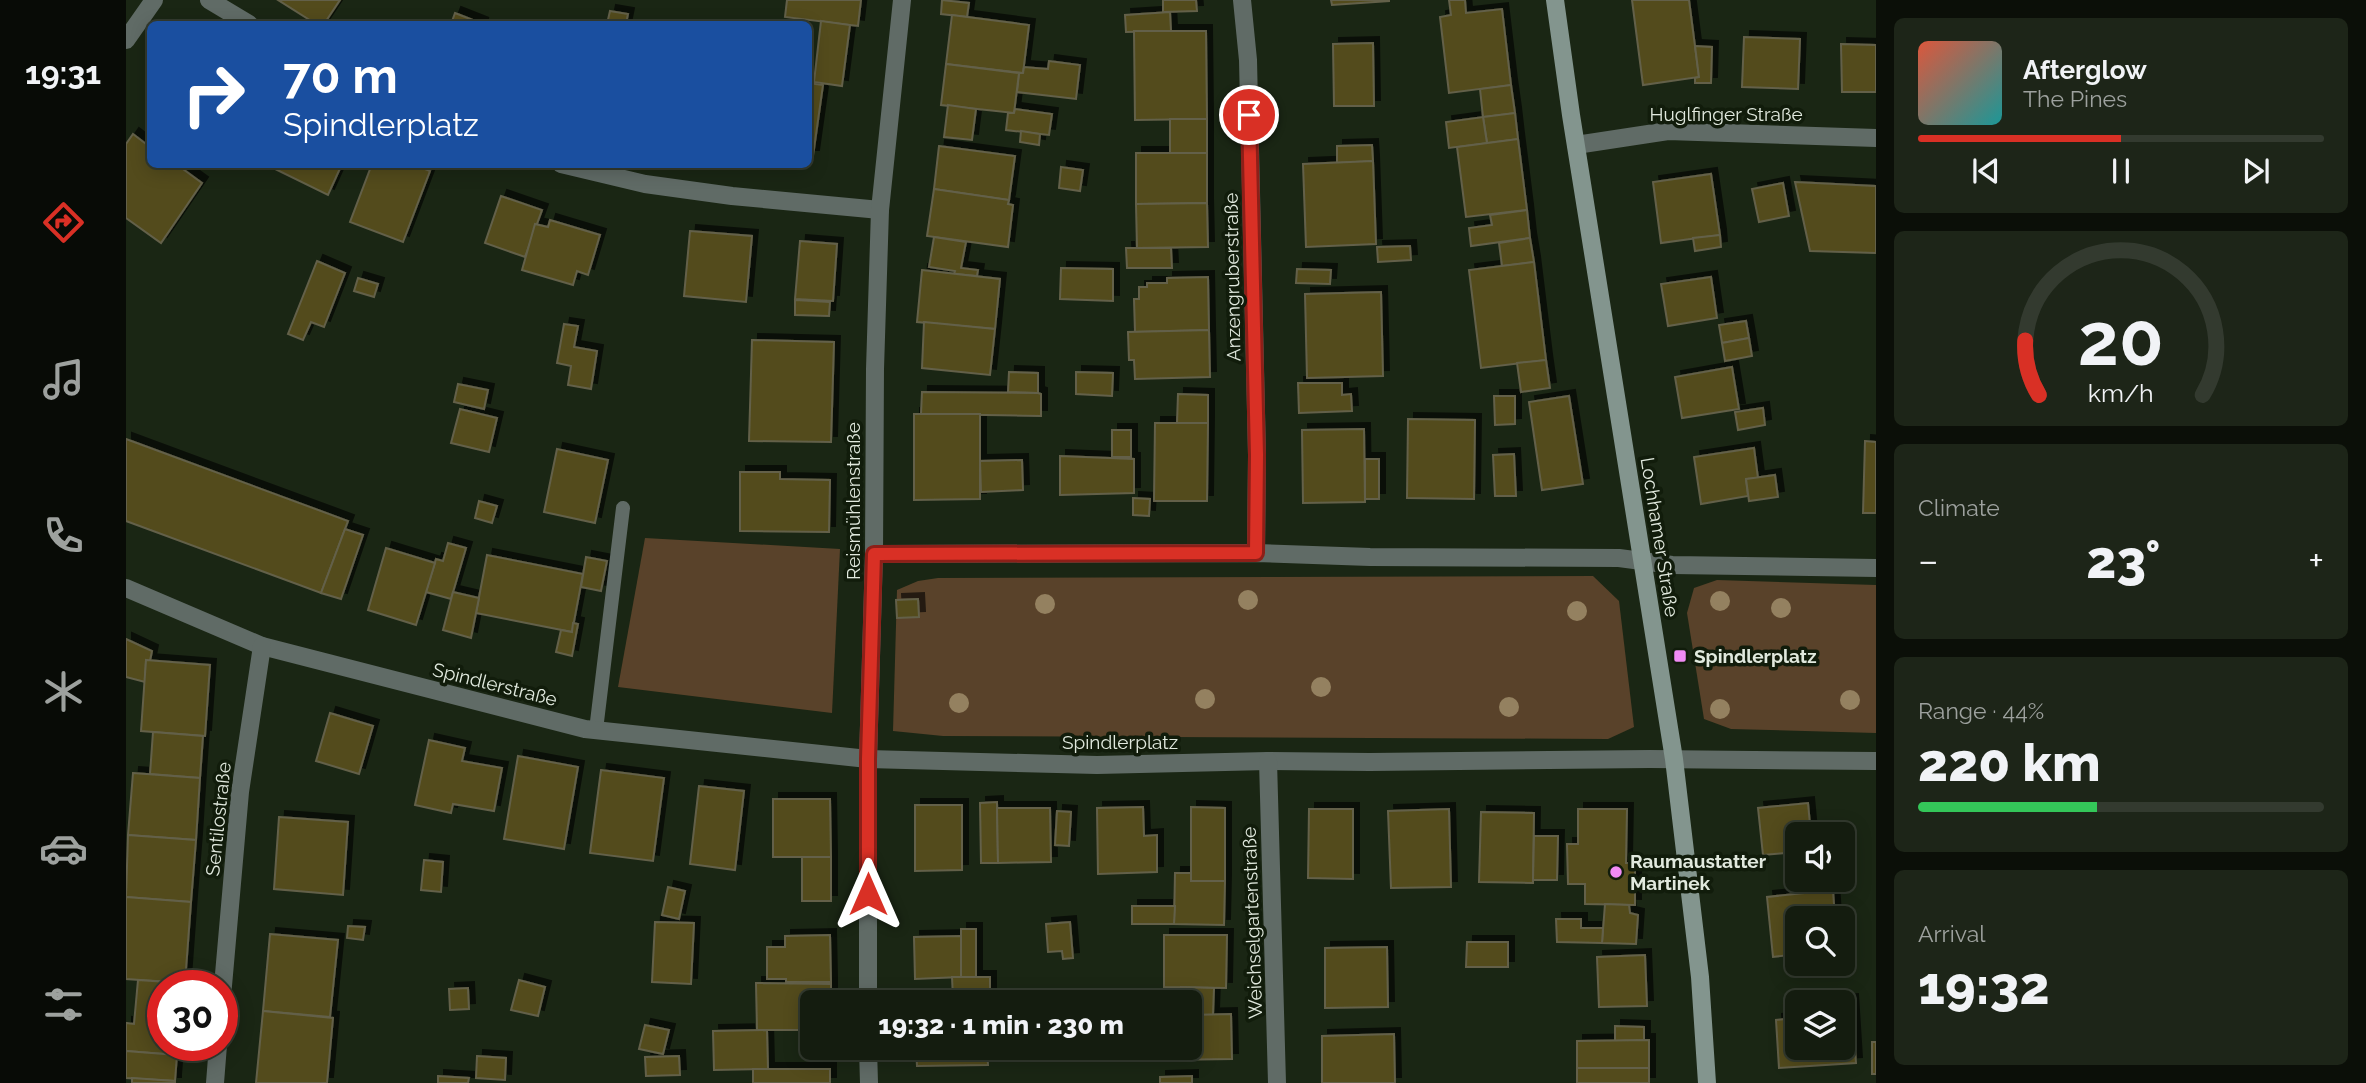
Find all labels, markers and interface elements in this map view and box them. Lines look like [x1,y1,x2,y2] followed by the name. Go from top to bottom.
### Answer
[283,47,398,104] text: 70 m
[168,49,259,140] icon: right
[25,54,101,91] text: 19:31
[2023,55,2147,85] text: Afterglow
[1219,85,1279,145] pin
[2023,85,2127,112] text: The Pines
[1230,96,1268,134] icon: arrive
[1649,103,1803,125] street label: Huglfinger Straße
[283,106,479,143] text: Spindlerplatz
[1967,152,2005,190] icon: previous
[2102,152,2140,190] icon: pause
[2237,152,2275,190] icon: next
[1220,192,1244,362] street label: Anzengruberstraße
[39,198,88,247] icon: directions
[2078,297,2164,382] text: 20
[39,355,88,404] icon: music
[2088,377,2154,407] text: km/h
[842,422,864,580] street label: Reismühlenstraße
[1637,456,1683,618] street label: Lochhamer Straße
[1918,494,2000,521] text: Climate
[39,511,88,560] icon: phone
[2086,529,2160,590] text: 23°
[1918,538,1938,583] text: −
[2308,538,2324,583] text: +
[1694,645,1817,667] place label: Spindlerplatz
[1672,648,1688,664] marker: Spindlerplatz
[431,658,559,710] street label: Spindlerstraße
[39,667,88,716] icon: climate
[1918,697,2044,724] text: Range · 44%
[1062,731,1178,753] street label: Spindlerplatz
[1918,732,2101,793] text: 220 km
[201,761,235,877] street label: Sentilostraße
[1785,822,1855,1060] map controls
[1785,822,1855,892] button: sound
[39,824,88,873] icon: car
[1238,827,1266,1019] street label: Weichselgartenstraße
[1630,850,1767,894] place label: Raumaustatter Martinek
[831,857,905,931] position arrow
[1608,864,1624,880] marker: Raumaustatter Martinek
[1785,906,1855,976] button: search
[1918,920,1985,947] text: Arrival
[1918,955,2050,1016] text: 19:32
[147,970,238,1061] speed limit sign: 30
[39,980,88,1029] icon: filters
[1785,990,1855,1060] button: layers
[878,1010,1124,1040] text: 19:32 · 1 min · 230 m

